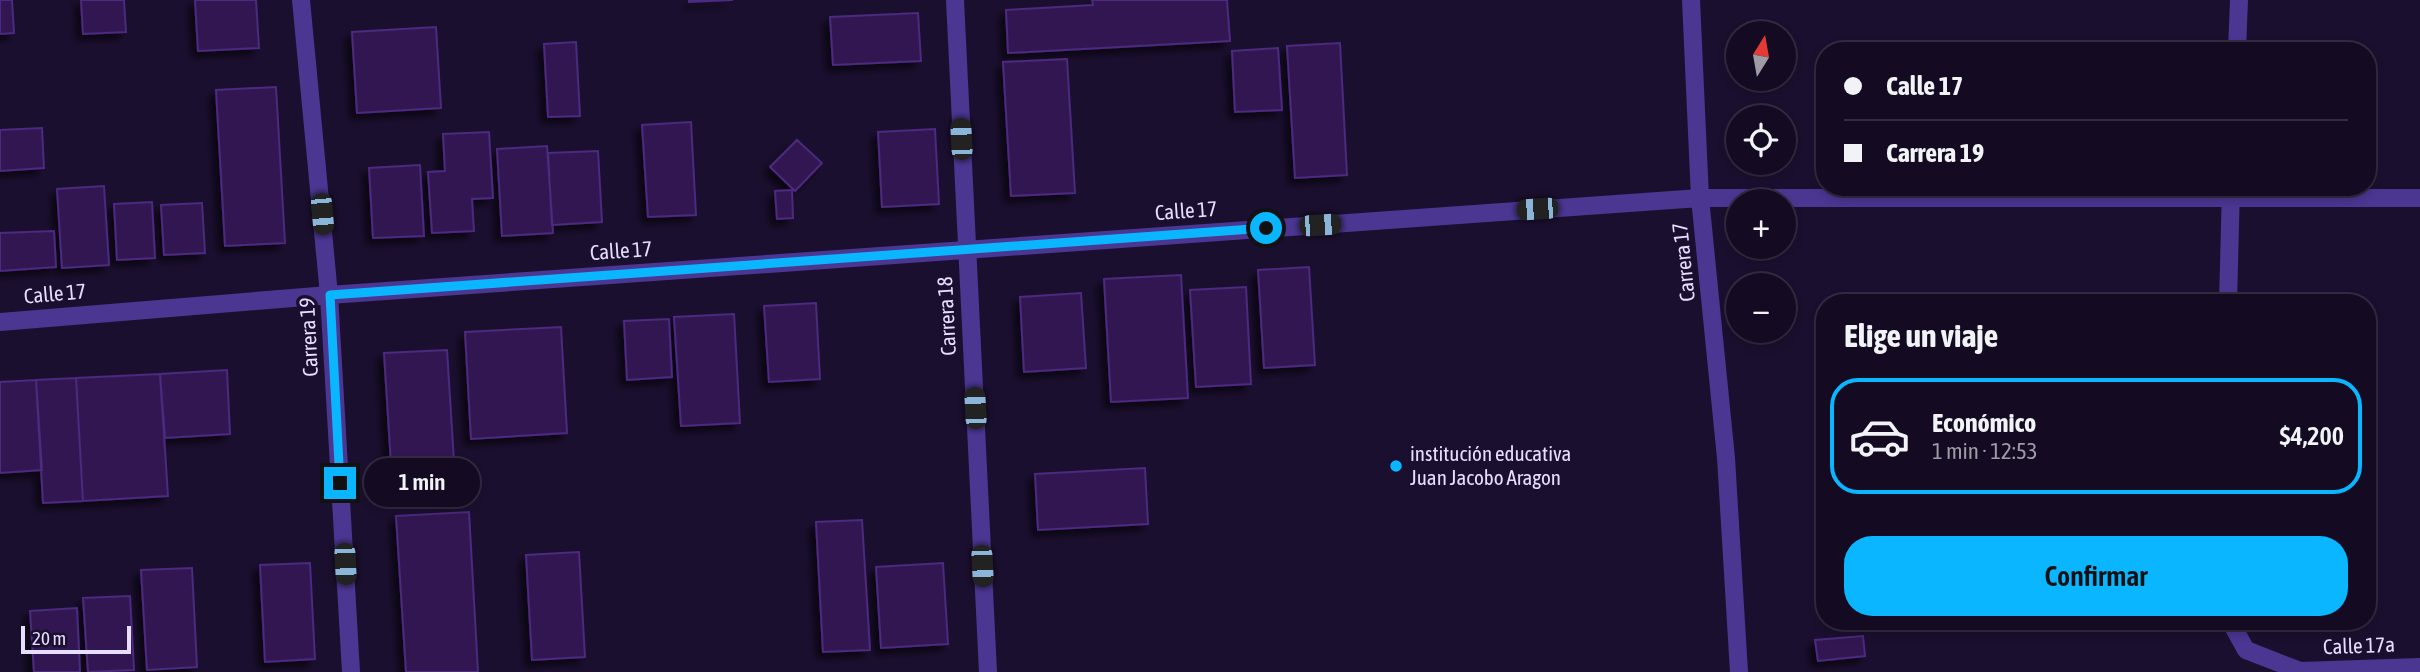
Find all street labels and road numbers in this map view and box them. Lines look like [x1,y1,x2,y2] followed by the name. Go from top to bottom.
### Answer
[1154,196,1218,224] street label: Calle 17
[1667,221,1699,303] street label: Carrera 17
[589,236,653,264] street label: Calle 17
[932,276,960,356] street label: Carrera 18
[23,278,87,308] street label: Calle 17
[294,297,322,377] street label: Carrera 19
[2323,632,2395,658] street label: Calle 17a

